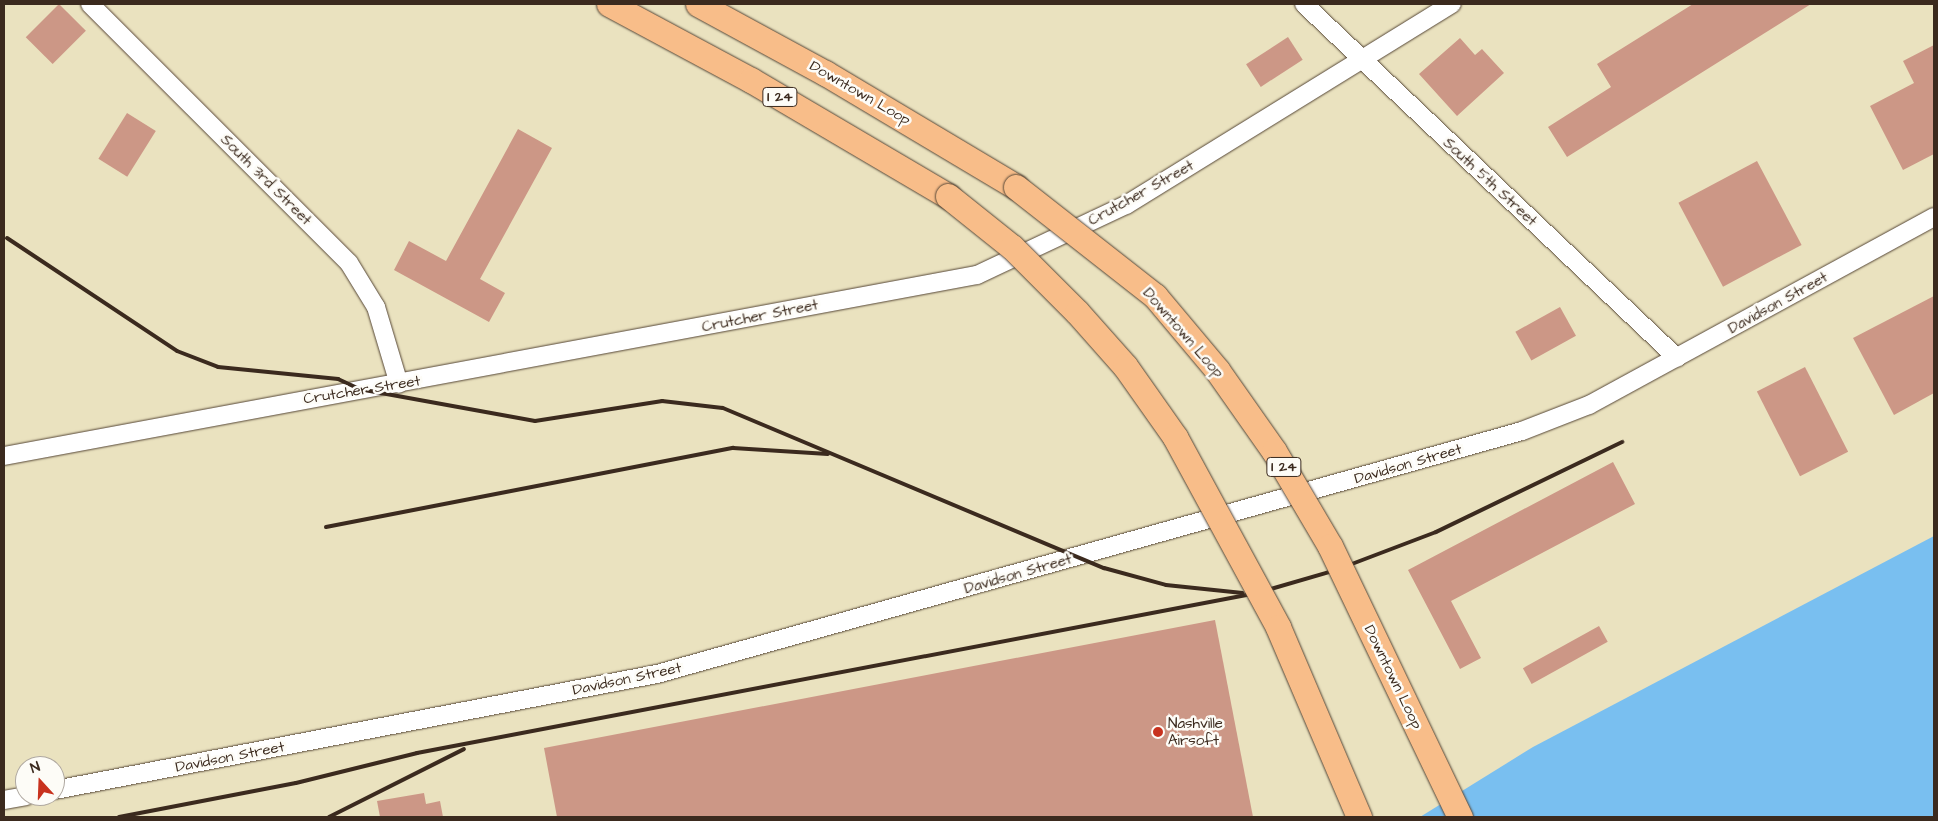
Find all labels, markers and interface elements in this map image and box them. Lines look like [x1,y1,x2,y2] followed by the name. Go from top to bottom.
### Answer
[806,57,914,129] street label: Downtown Loop
[761,85,799,108] road number: I 24
[217,131,315,229] street label: South 3rd Street
[1439,134,1541,230] street label: South 5th Street
[1085,156,1197,230] street label: Crutcher Street
[1725,268,1831,338] street label: Davidson Street
[1139,284,1227,382] street label: Downtown Loop
[700,296,820,336] street label: Crutcher Street
[302,372,422,408] street label: Crutcher Street
[1352,440,1464,488] street label: Davidson Street
[1265,456,1303,478] road number: I 24
[962,550,1074,598] street label: Davidson Street
[1360,622,1426,732] street label: Downtown Loop
[571,659,683,699] street label: Davidson Street
[1168,714,1223,749] place label: Nashville Airsoft
[1152,726,1164,738] marker: Nashville Airsoft
[174,738,286,776] street label: Davidson Street
[15,756,65,806] north arrow
[28,757,43,779] text: N

